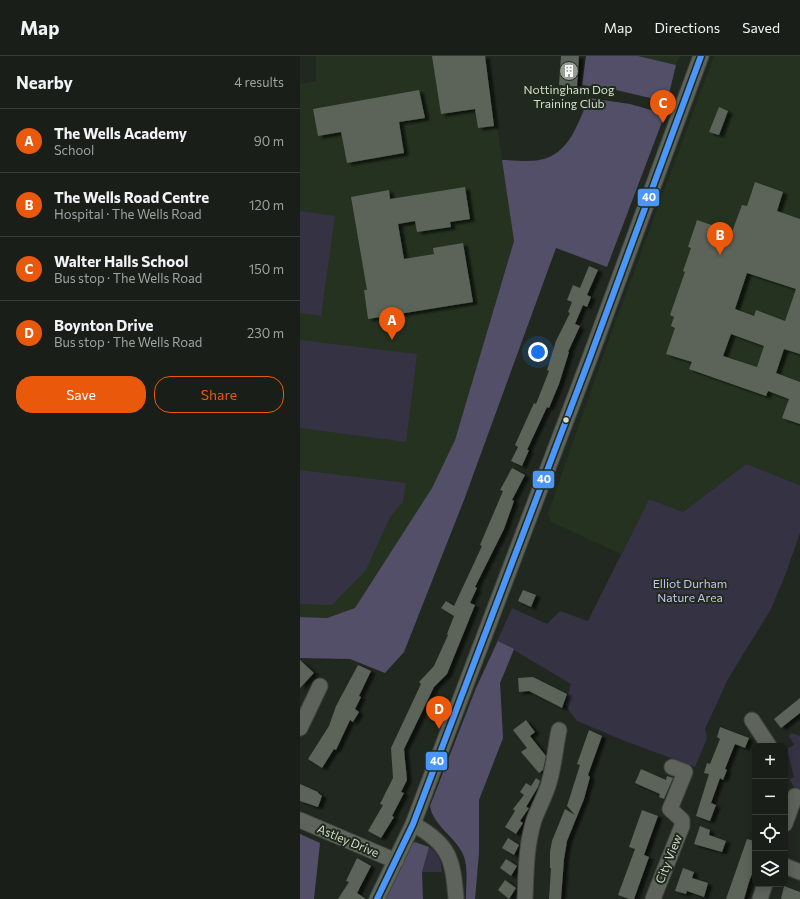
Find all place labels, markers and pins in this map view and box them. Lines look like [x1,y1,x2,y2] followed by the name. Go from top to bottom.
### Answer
[558,60,580,82] building icon: Nottingham Dog Training Club
[524,82,615,110] place label: Nottingham Dog Training Club
[650,90,676,123] pin: C
[707,222,733,255] pin: B
[379,307,405,340] pin: A
[561,415,571,425] unlabelled marker
[426,696,452,729] pin: D

